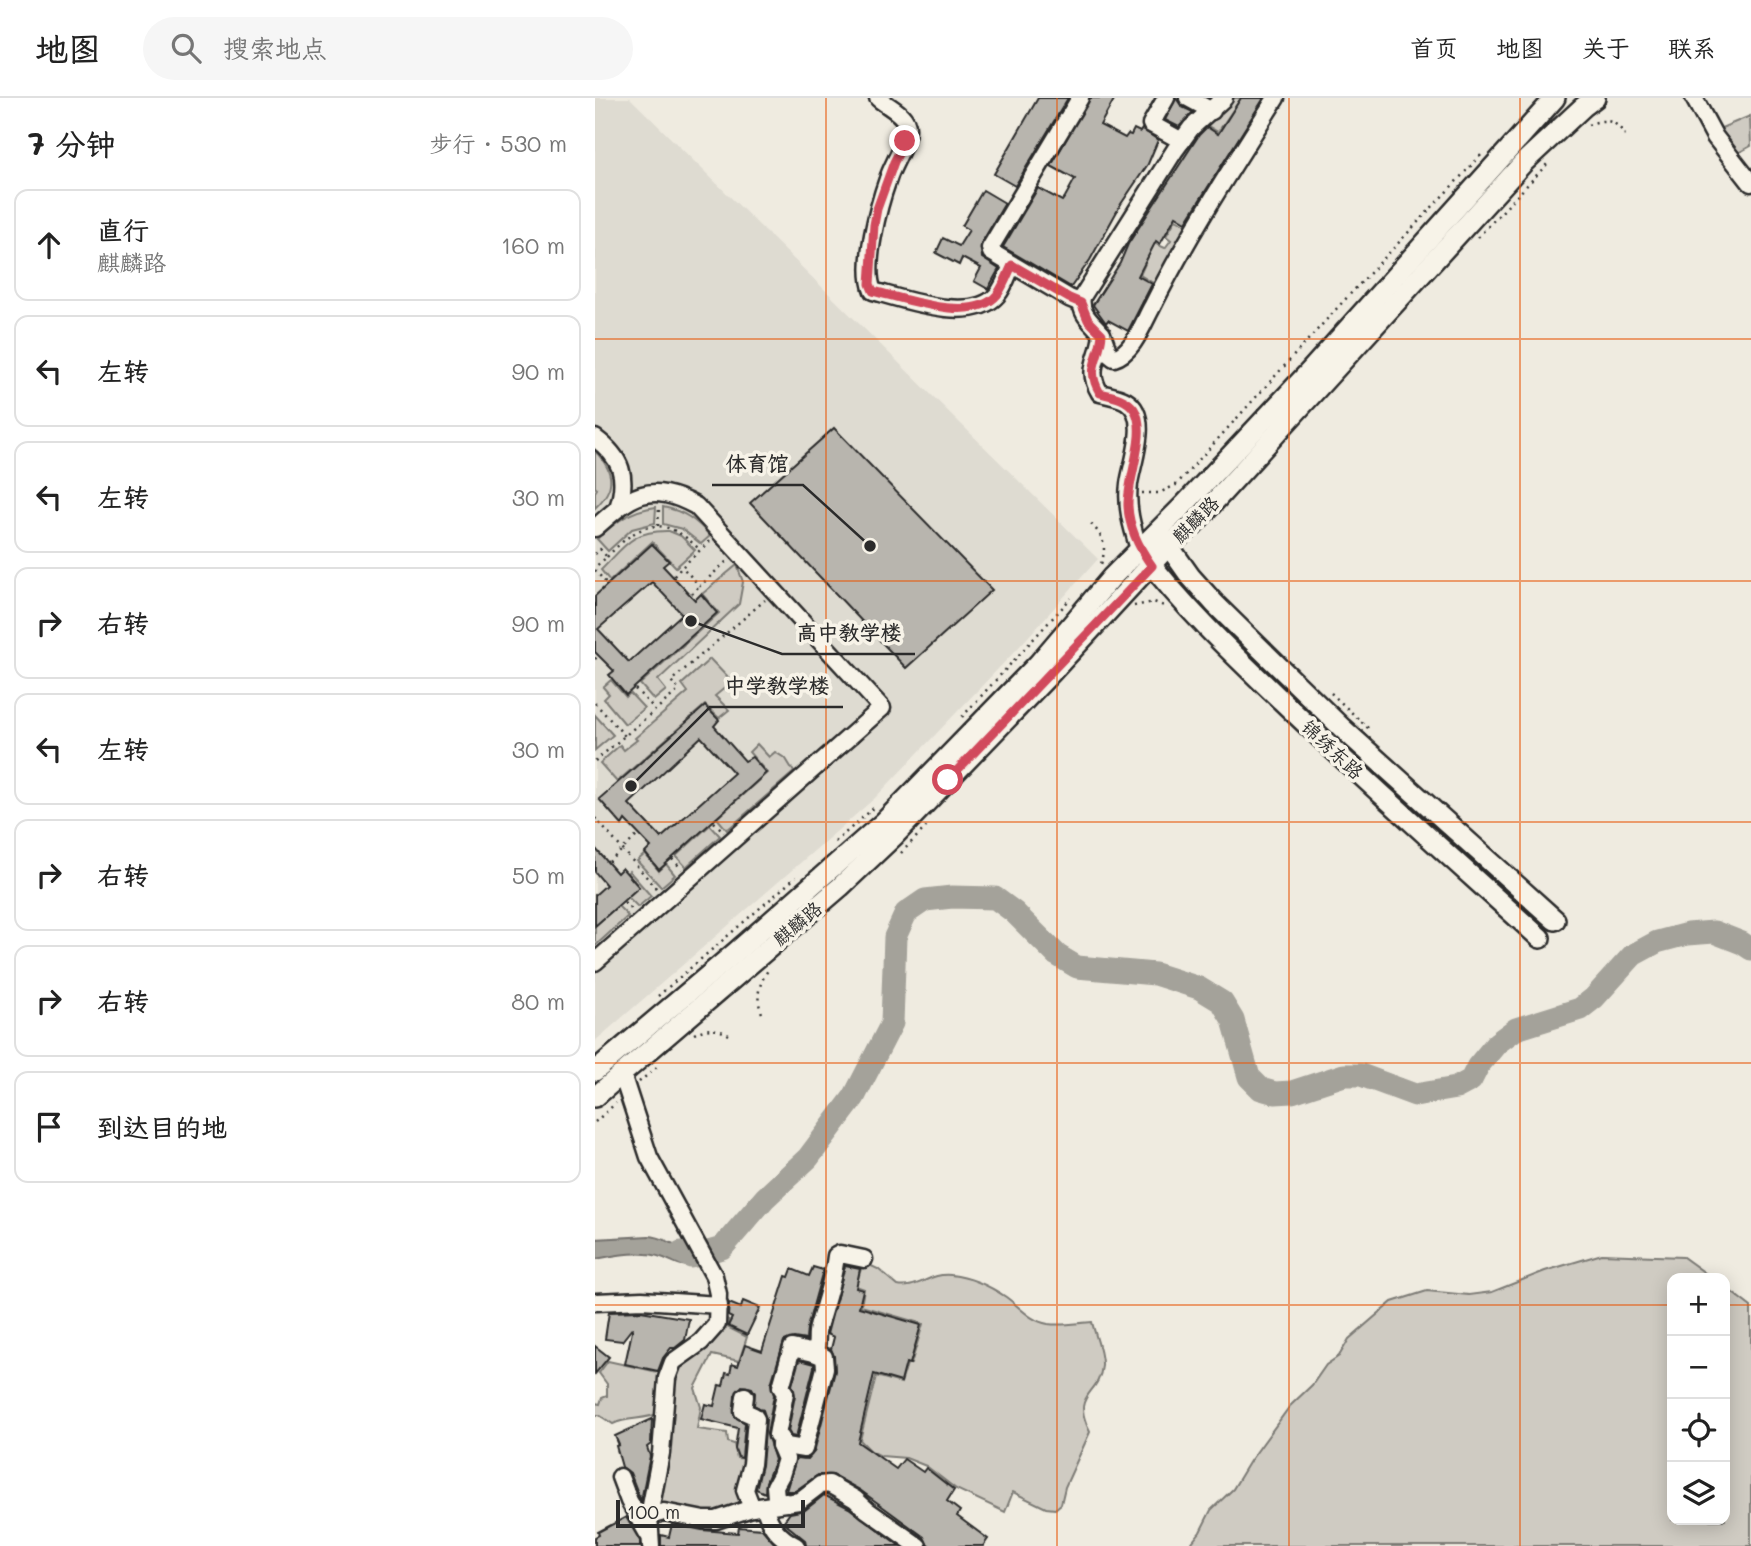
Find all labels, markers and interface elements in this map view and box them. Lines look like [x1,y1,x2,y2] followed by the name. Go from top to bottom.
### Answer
[143,17,633,80] search box
[35,26,101,69] text: 地图
[167,29,205,67] icon: search
[223,31,327,65] text: 搜索地点
[1410,32,1458,63] text: 首页
[1496,32,1544,63] text: 地图
[1582,32,1630,63] text: 关于
[1668,32,1716,63] text: 联系
[28,123,116,163] text: 7 分钟
[889,125,920,156] route end
[429,128,567,158] text: 步行 · 530 m
[97,213,149,247] text: 直行
[30,226,68,264] icon: ahead
[501,230,565,260] text: 160 m
[97,247,166,277] text: 麒麟路
[30,352,68,390] icon: left
[97,354,149,388] text: 左转
[512,356,565,386] text: 90 m
[712,443,803,485] callout: 体育馆
[726,449,789,476] text: 体育馆
[30,478,68,516] icon: left
[97,480,149,514] text: 左转
[512,482,565,512] text: 30 m
[1166,490,1224,548] street label: 麒麟路
[30,604,68,642] icon: right
[97,606,149,640] text: 右转
[512,608,565,638] text: 90 m
[782,612,915,654] callout: 高中教学楼
[797,618,902,645] text: 高中教学楼
[710,665,843,707] callout: 中学教学楼
[725,671,830,698] text: 中学教学楼
[1297,714,1369,784] street label: 锦绣东路
[30,730,68,768] icon: left
[97,732,149,766] text: 左转
[512,734,565,764] text: 30 m
[932,764,963,795] route start
[30,856,68,894] icon: right
[97,858,149,892] text: 右转
[512,860,565,890] text: 50 m
[767,895,827,951] street label: 麒麟路
[30,982,68,1020] icon: right
[97,984,149,1018] text: 右转
[511,986,565,1016] text: 80 m
[30,1108,68,1146] icon: arrive
[97,1110,227,1144] text: 到达目的地
[1667,1273,1730,1525] map controls
[1667,1273,1730,1336] button: +
[1667,1336,1730,1399] button: −
[1667,1399,1730,1462] button: locate
[1667,1462,1730,1525] button: layers
[616,1497,805,1529] scale bar
[627,1499,680,1524] text: 100 m

